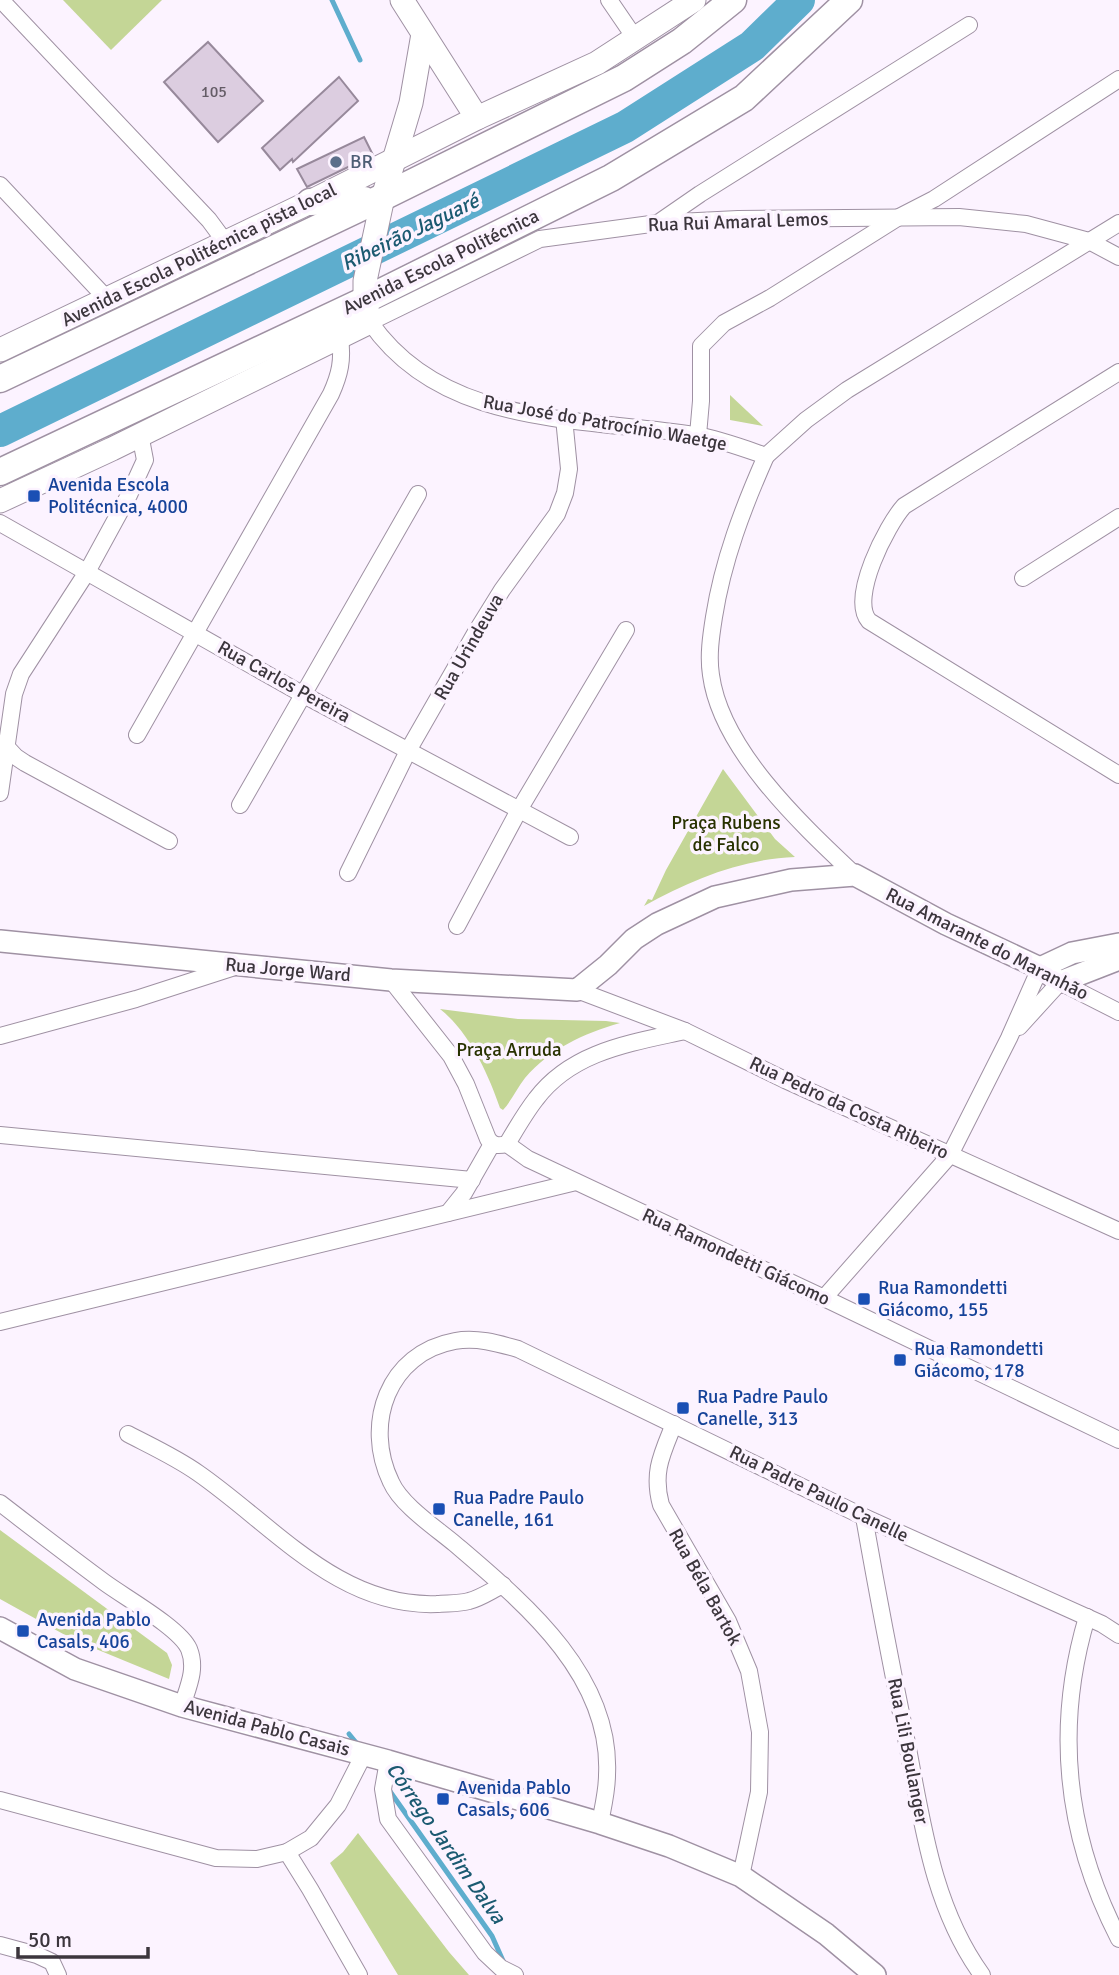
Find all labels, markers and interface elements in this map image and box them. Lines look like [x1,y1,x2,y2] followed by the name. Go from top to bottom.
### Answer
[201,82,227,102] house number: 105
[350,150,373,174] place label: BR
[328,154,344,170] marker: BR
[57,178,341,332] street label: Avenida Escola Politécnica pista local
[337,187,484,277] water label: Ribeirão Jaguaré
[339,204,543,320] street label: Avenida Escola Politécnica
[647,207,829,237] street label: Rua Rui Amaral Lemos
[481,390,729,456] street label: Rua José do Patrocínio Waetge
[48,473,188,519] place label: Avenida Escola Politécnica, 4000
[26,488,42,504] marker: Avenida Escola Politécnica, 4000
[429,589,509,705] street label: Rua Urindeuva
[213,636,355,728] street label: Rua Carlos Pereira
[671,811,781,857] park label: Praça Rubens de Falco
[882,882,1093,1006] street label: Rua Amarante do Maranhão
[224,953,352,987] street label: Rua Jorge Ward
[456,1038,562,1062] park label: Praça Arruda
[745,1051,953,1165] street label: Rua Pedro da Costa Ribeiro
[638,1203,834,1311] street label: Rua Ramondetti Giácomo
[878,1276,1008,1322] place label: Rua Ramondetti Giácomo, 155
[856,1291,872,1307] marker: Rua Ramondetti Giácomo, 155
[914,1337,1044,1383] place label: Rua Ramondetti Giácomo, 178
[892,1352,908,1368] marker: Rua Ramondetti Giácomo, 178
[697,1385,828,1431] place label: Rua Padre Paulo Canelle, 313
[675,1400,691,1416] marker: Rua Padre Paulo Canelle, 313
[725,1440,913,1548] street label: Rua Padre Paulo Canelle
[453,1486,584,1532] place label: Rua Padre Paulo Canelle, 161
[431,1501,447,1517] marker: Rua Padre Paulo Canelle, 161
[663,1524,747,1650] street label: Rua Béla Bartok
[37,1608,151,1654] place label: Avenida Pablo Casals, 406
[15,1623,31,1639] marker: Avenida Pablo Casals, 406
[882,1676,934,1826] street label: Rua Lili Boulanger
[182,1694,352,1762] street label: Avenida Pablo Casais
[381,1757,512,1930] water label: Córrego Jardim Dalva
[457,1776,571,1822] place label: Avenida Pablo Casals, 606
[435,1791,451,1807] marker: Avenida Pablo Casals, 606
[18,1916,147,1960] scale bar
[28,1927,72,1953] text: 50 m

